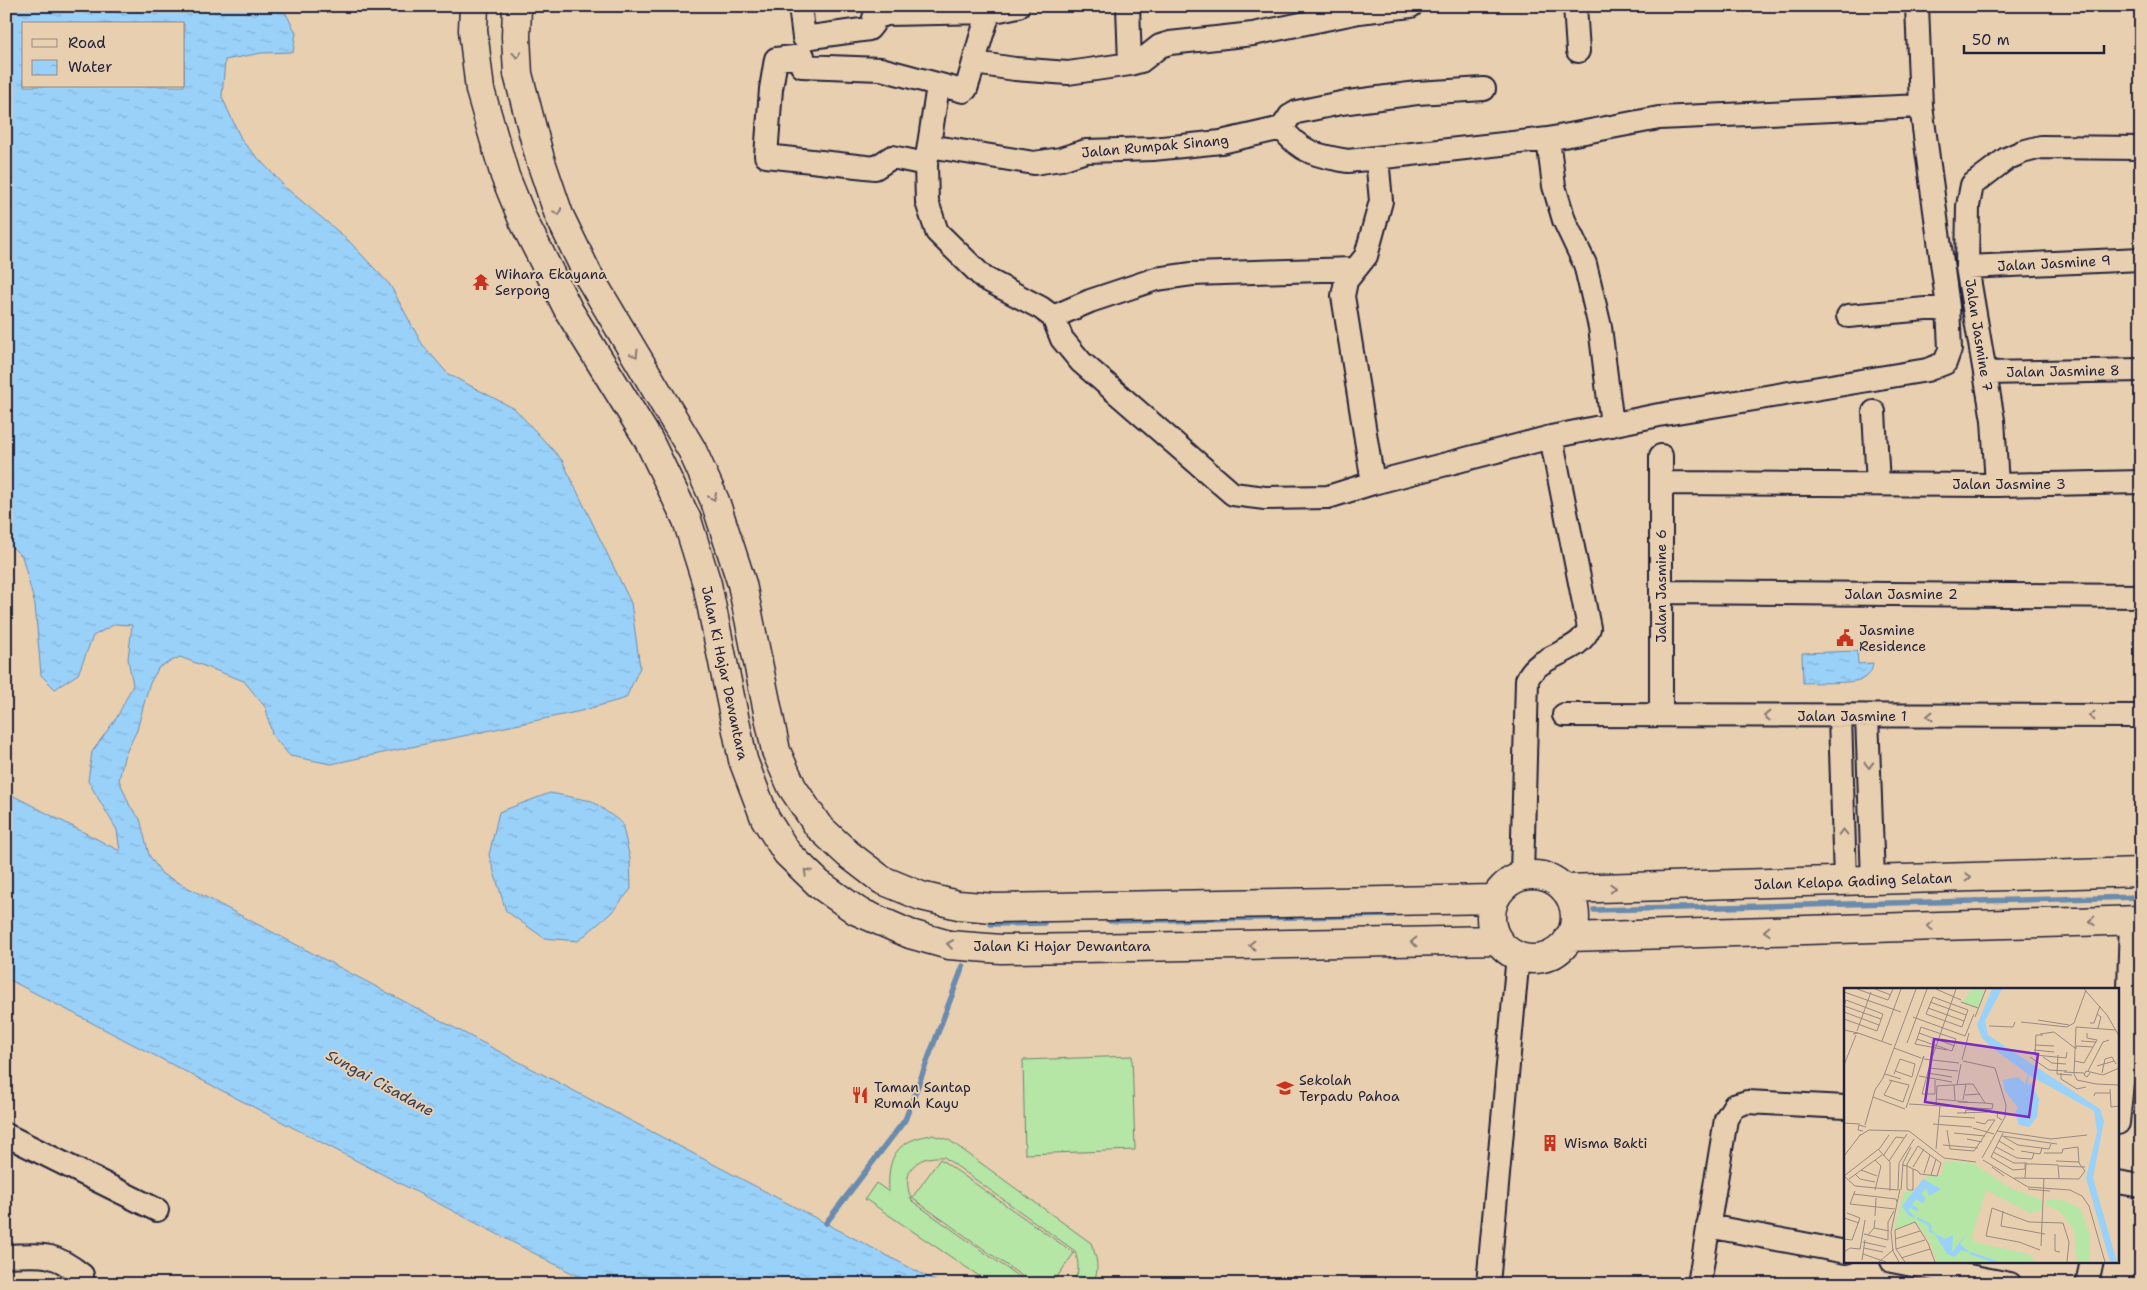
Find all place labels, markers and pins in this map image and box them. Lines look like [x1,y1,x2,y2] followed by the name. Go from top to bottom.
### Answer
[495,265,607,299] place label: Wihara Ekayana Serpong
[471,272,491,292] temple icon: Wihara Ekayana Serpong
[1859,621,1926,655] place label: Jasmine Residence
[1835,628,1855,648] public building icon: Jasmine Residence
[1299,1071,1400,1105] place label: Sekolah Terpadu Pahoa
[874,1078,971,1112] place label: Taman Santap Rumah Kayu
[1275,1078,1295,1098] school or university icon: Sekolah Terpadu Pahoa
[850,1085,870,1105] restaurant icon: Taman Santap Rumah Kayu
[1540,1133,1560,1153] building icon: Wisma Bakti
[1564,1134,1648,1152] place label: Wisma Bakti

